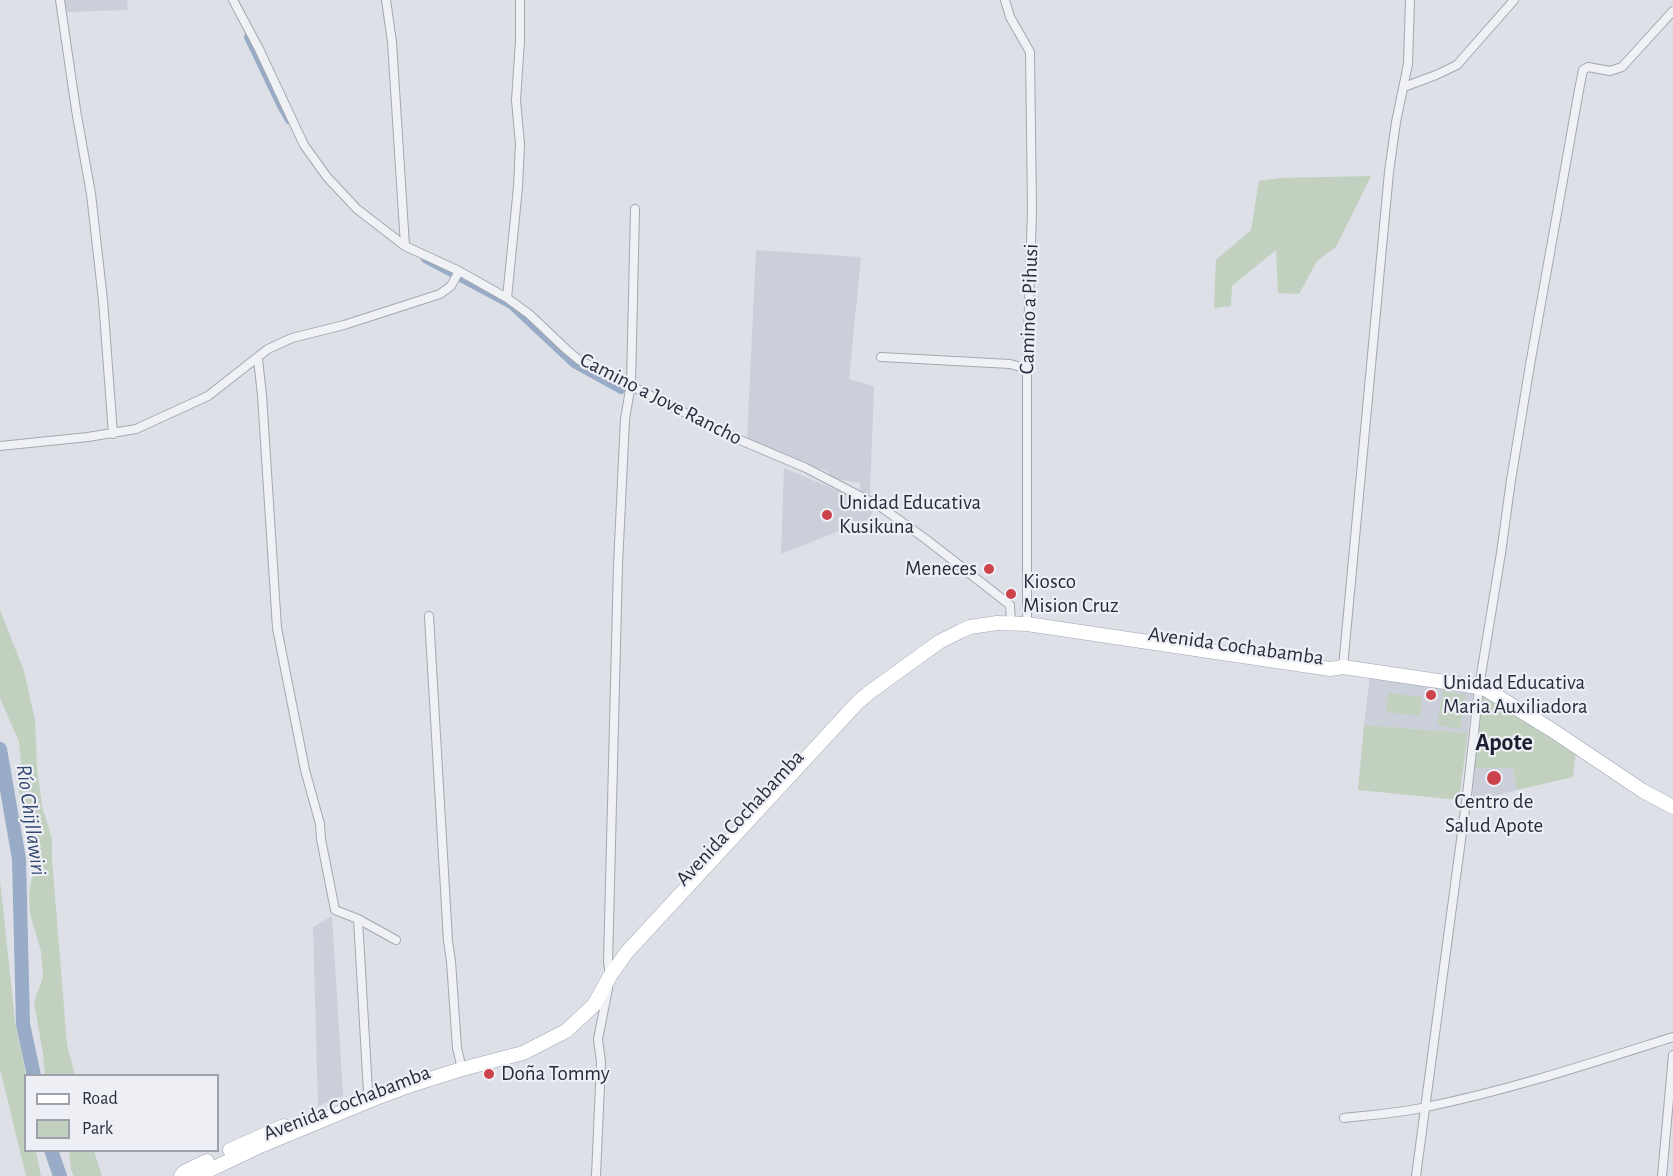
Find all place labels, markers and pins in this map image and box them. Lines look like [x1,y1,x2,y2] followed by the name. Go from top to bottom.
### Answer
[839,490,981,540] place label: Unidad Educativa Kusikuna
[820,508,834,522] marker: Unidad Educativa Kusikuna
[905,556,977,582] place label: Meneces
[982,562,996,576] marker: Meneces
[1023,569,1119,619] place label: Kiosco Mision Cruz
[1004,587,1018,601] marker: Kiosco Mision Cruz
[1443,670,1588,720] place label: Unidad Educativa Maria Auxiliadora
[1424,688,1438,702] marker: Unidad Educativa Maria Auxiliadora
[1485,769,1503,787] marker: Centro de Salud Apote
[1445,789,1543,839] place label: Centro de Salud Apote
[501,1061,610,1087] place label: Doña Tommy
[482,1067,496,1081] marker: Doña Tommy

